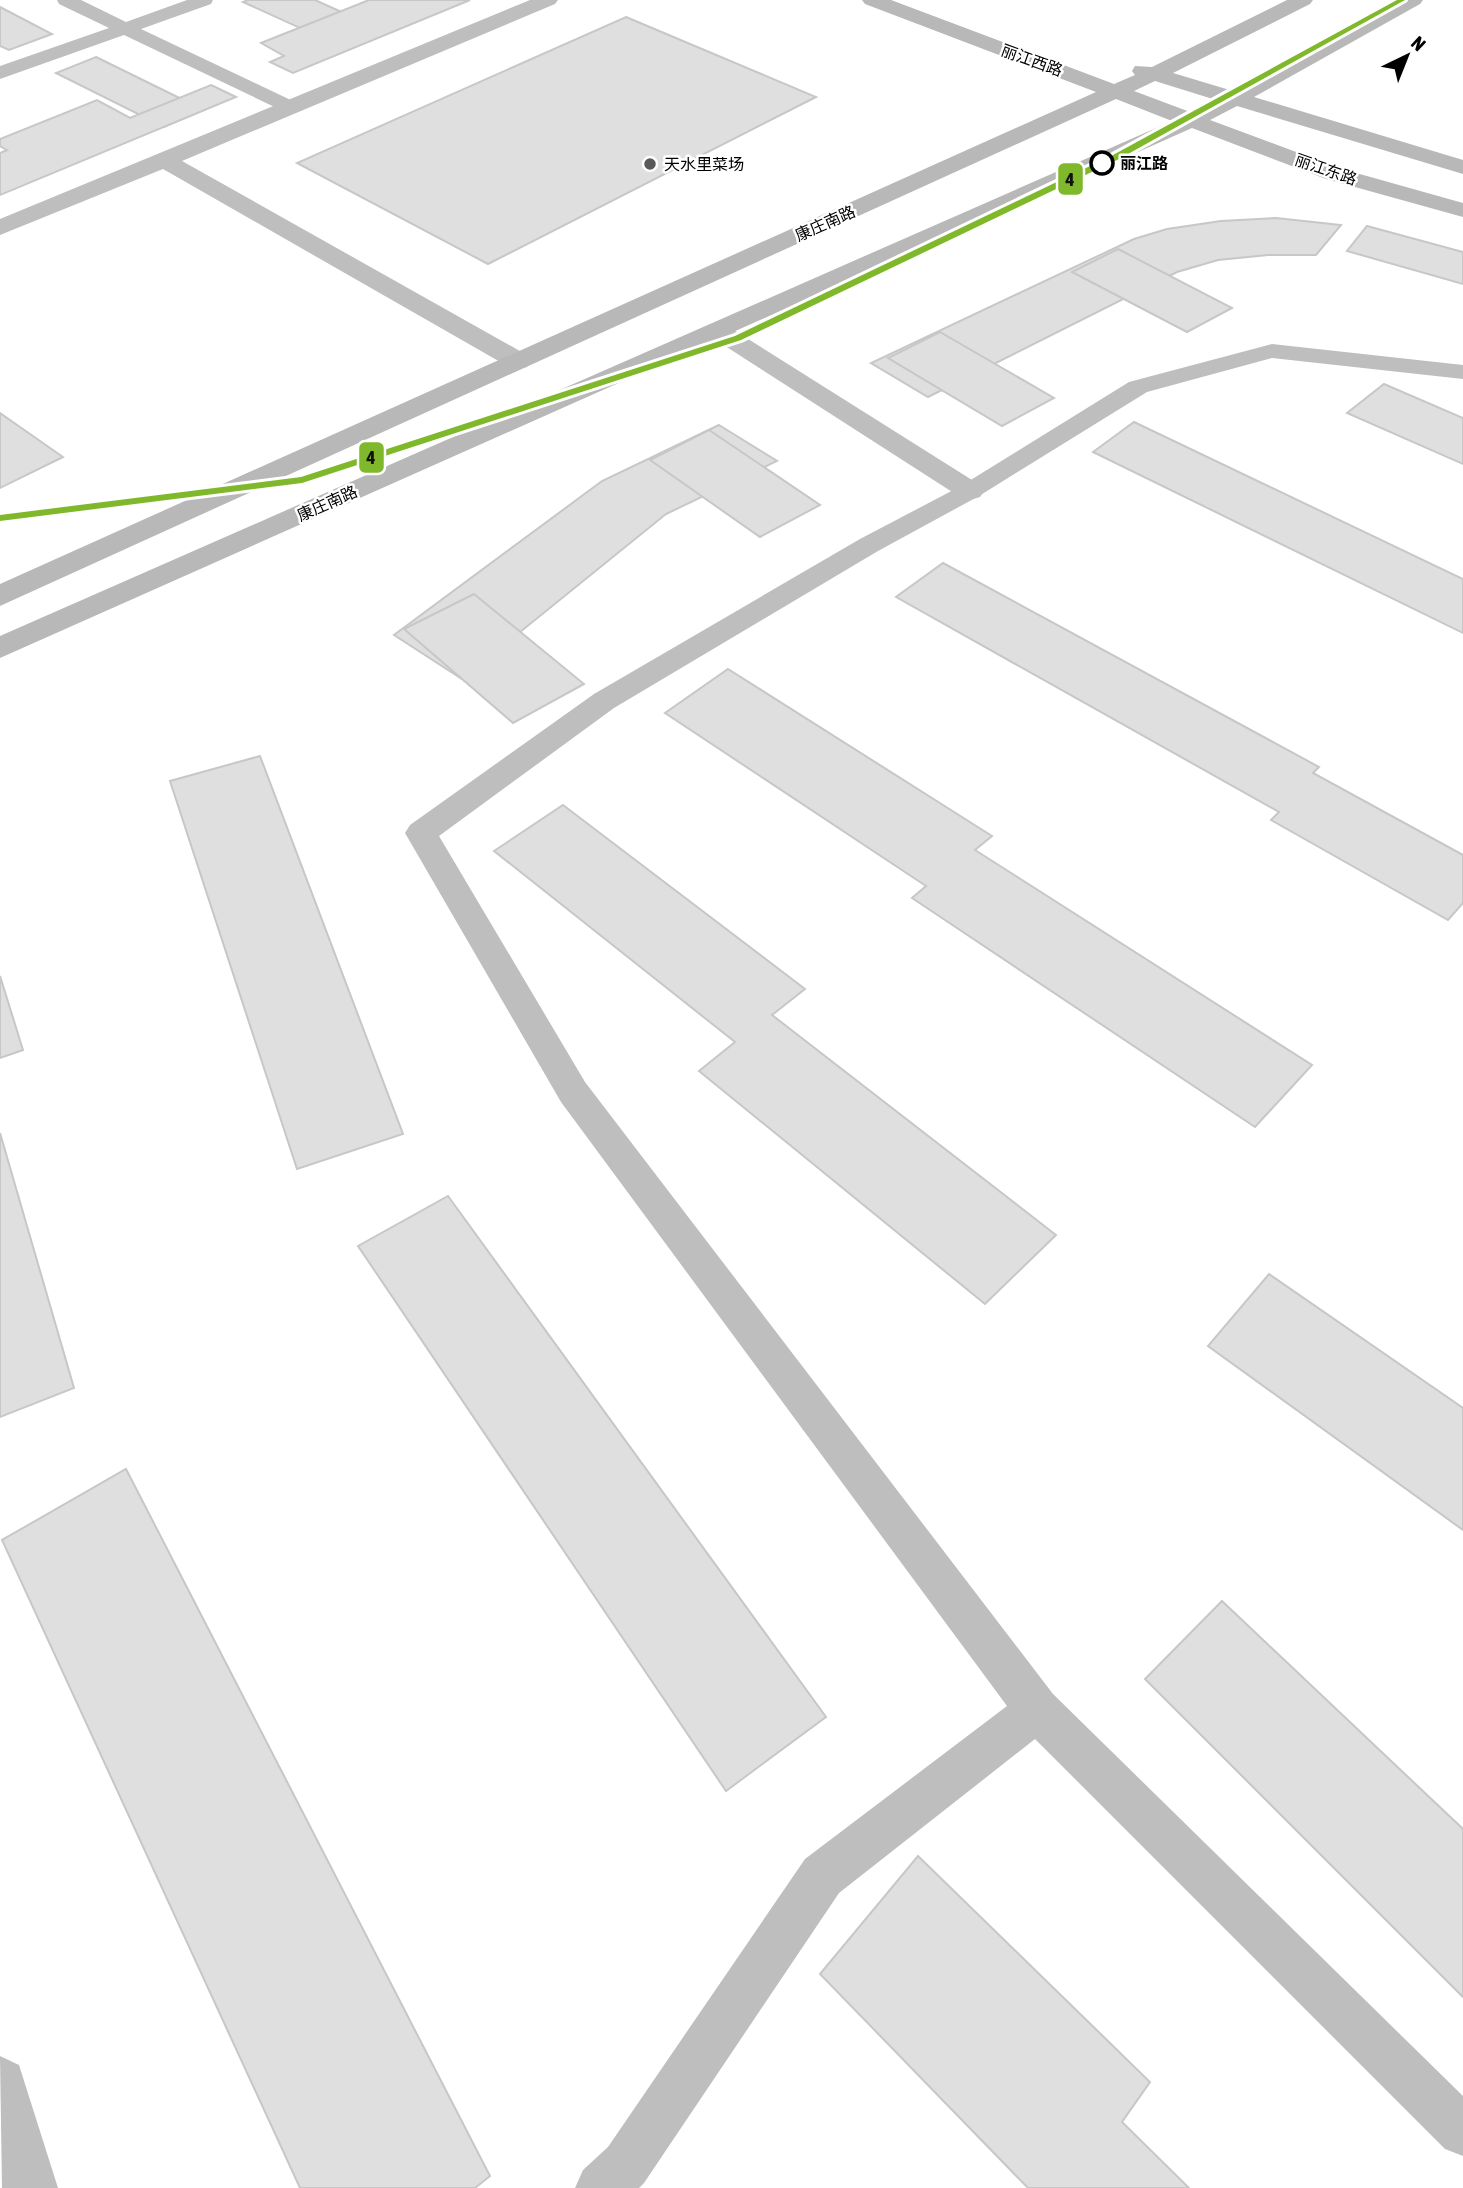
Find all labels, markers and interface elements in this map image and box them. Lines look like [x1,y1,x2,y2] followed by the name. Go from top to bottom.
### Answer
[1372,21,1442,91] north arrow
[1407,32,1430,55] text: N
[999,41,1065,79] street label: 丽江西路
[1293,150,1359,188] street label: 丽江东路
[1090,151,1114,175] marker: 丽江路
[1120,154,1168,172] place label: 丽江路
[664,155,744,173] place label: 天水里菜场
[642,156,658,172] marker: 天水里菜场
[1057,162,1084,196] line badge: 4
[1065,168,1075,190] text: 4
[792,202,858,244] street label: 康庄南路
[358,441,385,474] line badge: 4
[366,446,376,468] text: 4
[294,482,360,524] street label: 康庄南路

